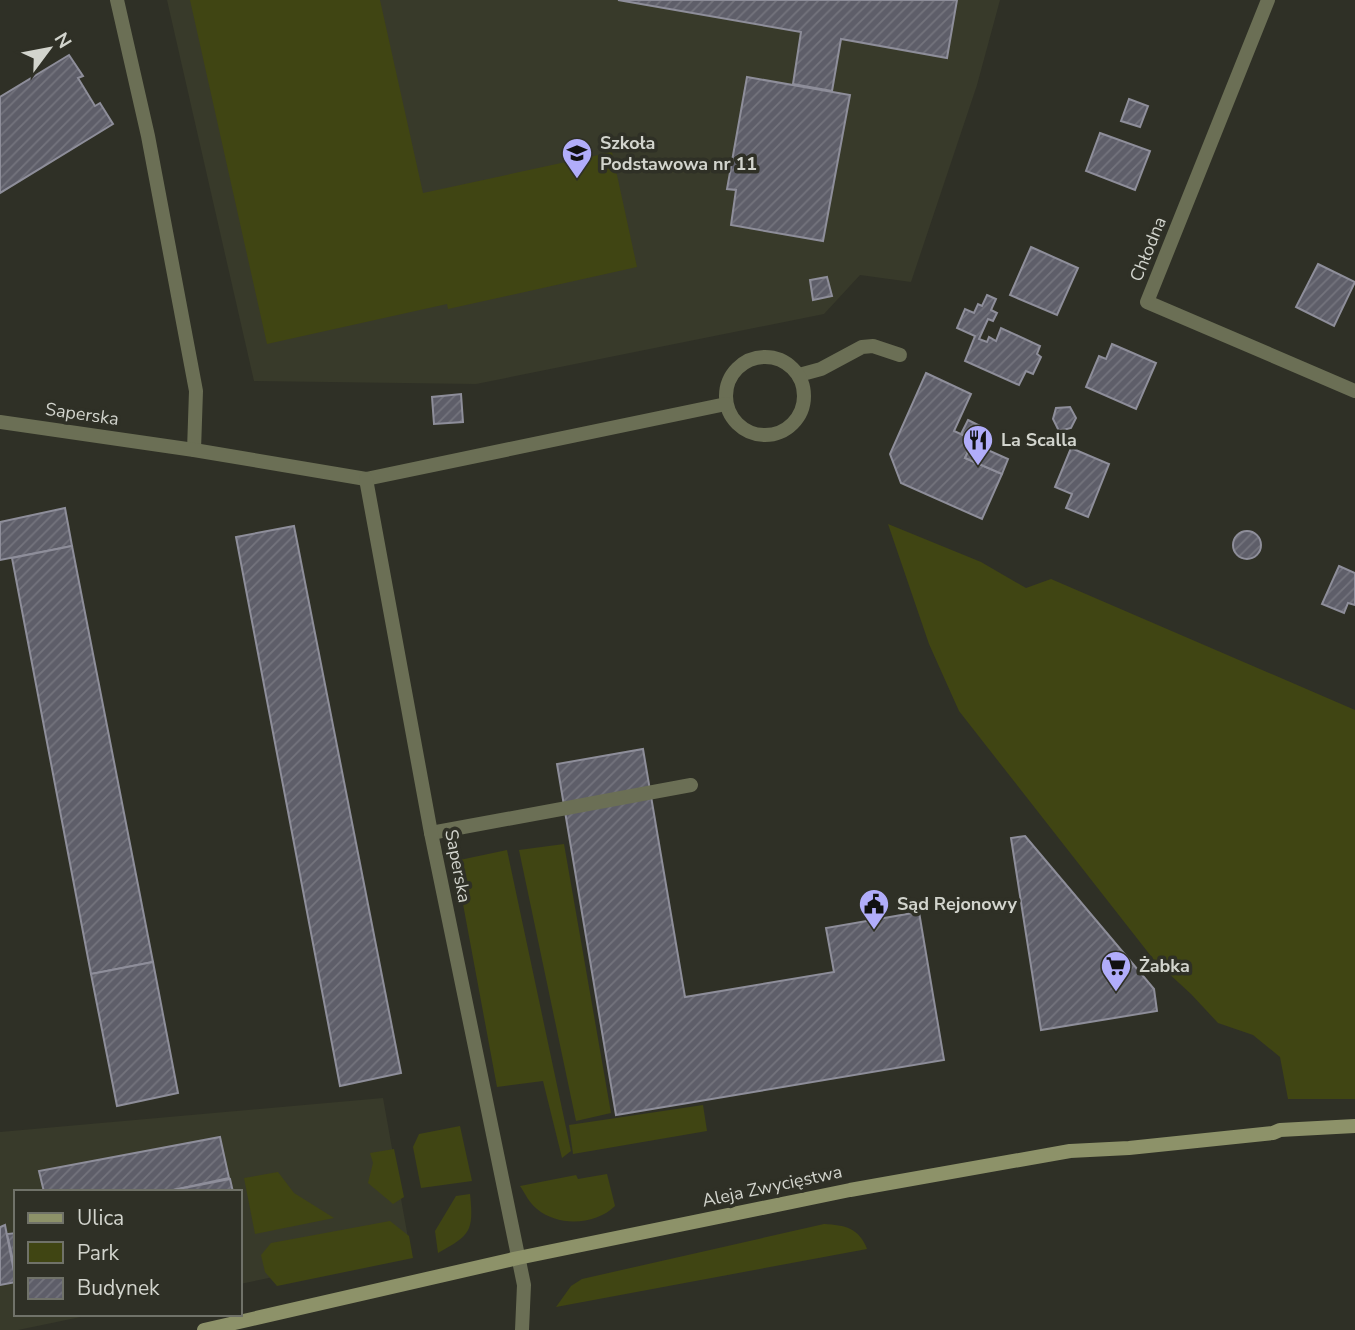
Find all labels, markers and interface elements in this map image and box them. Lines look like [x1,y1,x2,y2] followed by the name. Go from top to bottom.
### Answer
[14,14,84,84] north arrow
[48,28,77,53] text: N
[600,131,757,176] place label: Szkoła Podstawowa nr 11
[560,136,594,180] school or university icon: Szkoła Podstawowa nr 11
[1124,213,1172,285] street label: Chłodna
[44,397,120,431] street label: Saperska
[961,423,995,467] restaurant icon: La Scalla
[1001,428,1077,452] place label: La Scalla
[439,827,477,905] street label: Saperska
[857,887,891,931] public building icon: Sąd Rejonowy
[897,892,1018,916] place label: Sąd Rejonowy
[1099,949,1133,993] supermarket icon: Żabka
[1139,954,1190,978] place label: Żabka
[700,1159,844,1213] street label: Aleja Zwycięstwa
[14,1190,242,1316] legend
[77,1204,124,1232] text: Ulica
[77,1239,119,1267] text: Park
[77,1274,160,1302] text: Budynek

